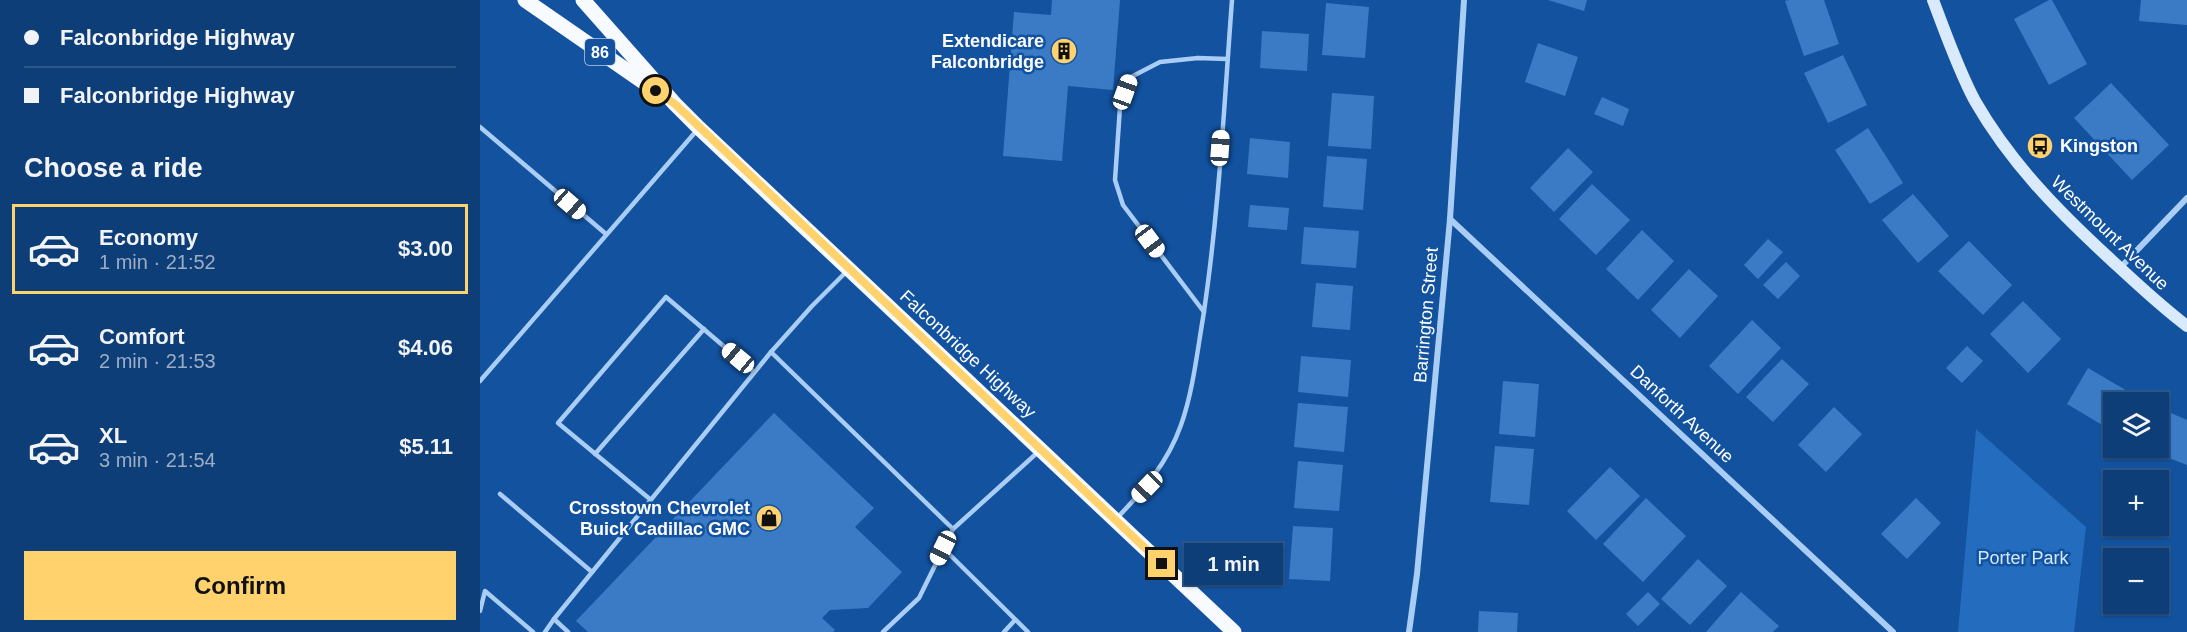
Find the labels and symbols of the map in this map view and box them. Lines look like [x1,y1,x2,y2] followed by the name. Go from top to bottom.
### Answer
[931,31,1044,72] place label: Extendicare Falconbridge
[1049,36,1079,66] building icon: Extendicare Falconbridge
[585,39,615,65] road number: 86
[1110,72,1140,112] car
[642,77,669,104] route start
[1210,129,1230,167] car
[2025,131,2055,161] bus stop icon: Kingston
[2060,136,2138,156] place label: Kingston
[2047,172,2173,294] street label: Westmount Avenue
[551,185,589,223] car
[1132,221,1168,261] car
[1410,246,1442,384] street label: Barrington Street
[896,286,1040,422] street label: Falconbridge Highway
[718,340,758,376] car
[1626,361,1738,467] street label: Danforth Avenue
[1128,468,1166,506] car
[569,498,750,539] place label: Crosstown Chevrolet Buick Cadillac GMC
[754,503,784,533] shop icon: Crosstown Chevrolet Buick Cadillac GMC
[927,528,959,568] car
[1183,543,1282,585] callout: 1 min
[1977,548,2070,568] park label: Porter Park
[1148,550,1175,577] route end

